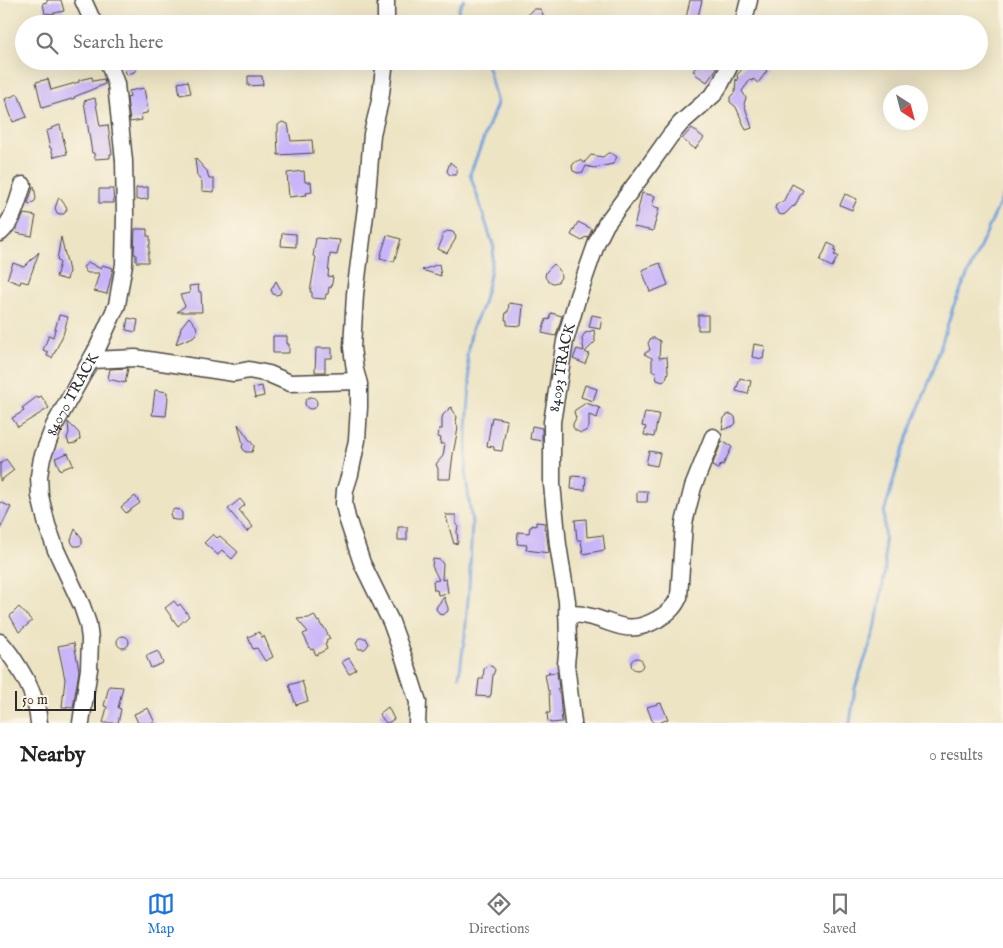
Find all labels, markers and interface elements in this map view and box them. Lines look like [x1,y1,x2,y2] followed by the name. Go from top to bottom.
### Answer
[15,15,988,70] search box
[33,29,61,57] icon: search
[73,31,164,55] text: Search here
[883,85,928,130] north arrow
[545,321,580,413] street label: 84093 TRACK
[42,349,103,438] street label: 84070 TRACK
[15,688,96,711] scale bar
[22,691,48,709] text: 50 m
[20,742,85,769] text: Nearby
[929,746,983,766] text: 0 results
[147,890,175,938] tab: Map
[468,890,529,938] tab: Directions
[823,890,856,938] tab: Saved

